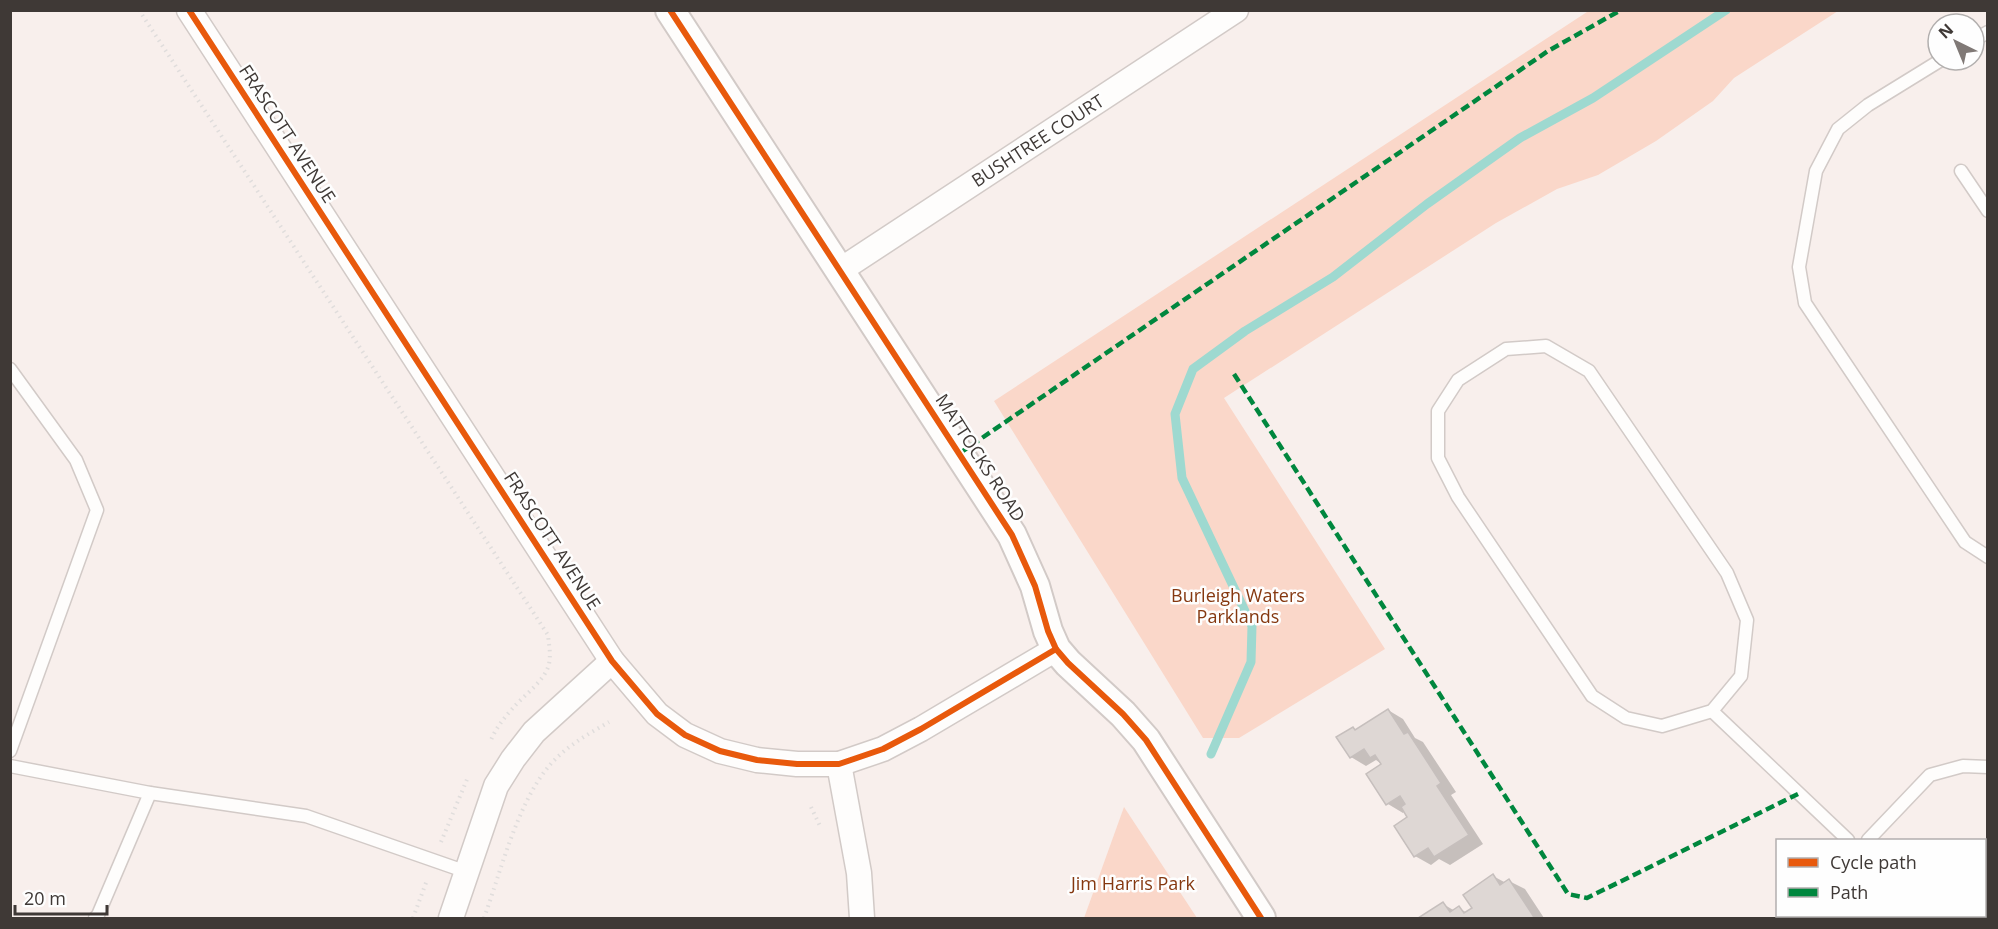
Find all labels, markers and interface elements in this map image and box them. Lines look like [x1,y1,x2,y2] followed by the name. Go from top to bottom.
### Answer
[1926,12,1986,72] north arrow
[1934,19,1958,44] text: N
[234,60,342,207] street label: FRASCOTT AVENUE
[967,88,1108,192] street label: BUSHTREE COURT
[931,389,1031,526] street label: MATTOCKS ROAD
[499,467,607,614] street label: FRASCOTT AVENUE
[1171,583,1305,628] park label: Burleigh Waters Parklands
[1776,839,1986,917] legend
[1830,850,1917,874] text: Cycle path
[1069,871,1196,895] park label: Jim Harris Park
[15,878,106,916] scale bar
[1830,880,1868,904] text: Path
[24,886,66,910] text: 20 m

